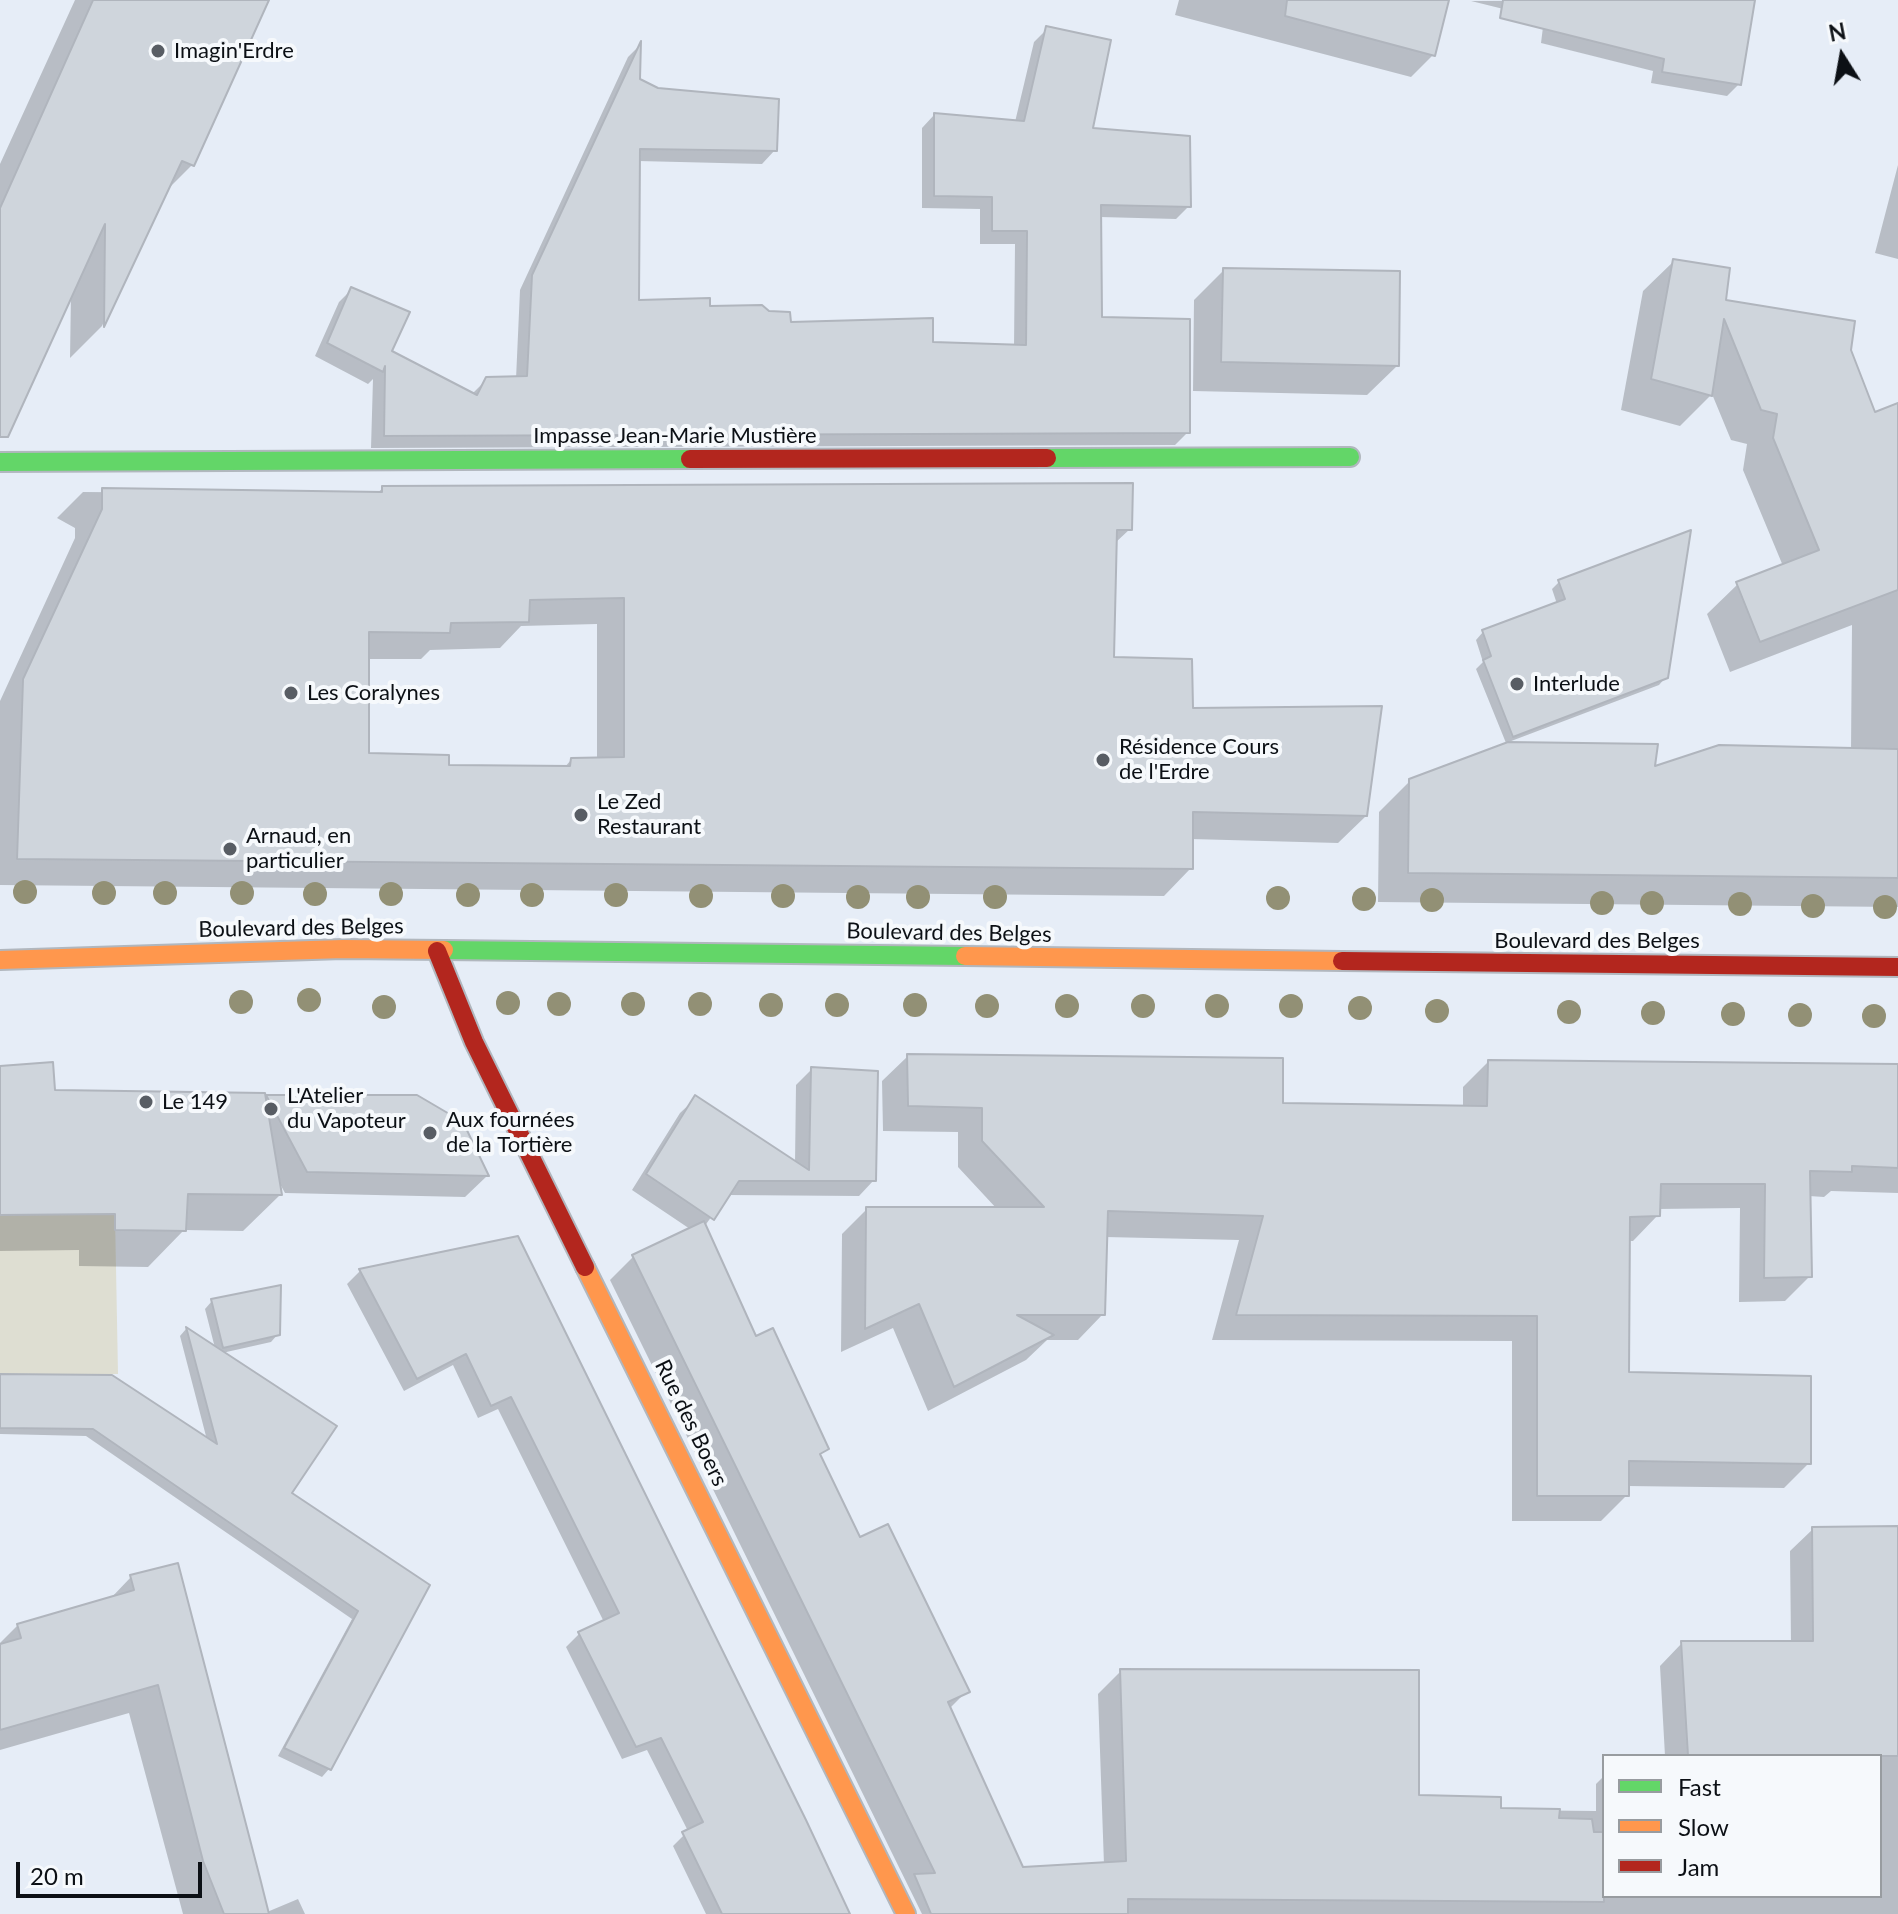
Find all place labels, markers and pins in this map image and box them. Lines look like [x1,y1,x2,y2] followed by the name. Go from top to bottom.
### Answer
[174,38,294,64] place label: Imagin'Erdre
[149,42,167,60] marker: Imagin'Erdre
[1533,671,1620,697] place label: Interlude
[1508,675,1526,693] marker: Interlude
[307,680,440,706] place label: Les Coralynes
[282,684,300,702] marker: Les Coralynes
[1119,734,1279,786] place label: Résidence Cours de l'Erdre
[1094,751,1112,769] marker: Résidence Cours de l'Erdre
[597,789,701,840] place label: Le Zed Restaurant
[572,806,590,824] marker: Le Zed Restaurant
[246,823,351,874] place label: Arnaud, en particulier
[221,840,239,858] marker: Arnaud, en particulier
[287,1083,406,1134] place label: L'Atelier du Vapoteur
[162,1089,228,1115] place label: Le 149
[137,1093,155,1111] marker: Le 149
[262,1100,280,1118] marker: L'Atelier du Vapoteur
[446,1107,575,1158] place label: Aux fournées de la Tortière
[421,1124,439,1142] marker: Aux fournées de la Tortière

